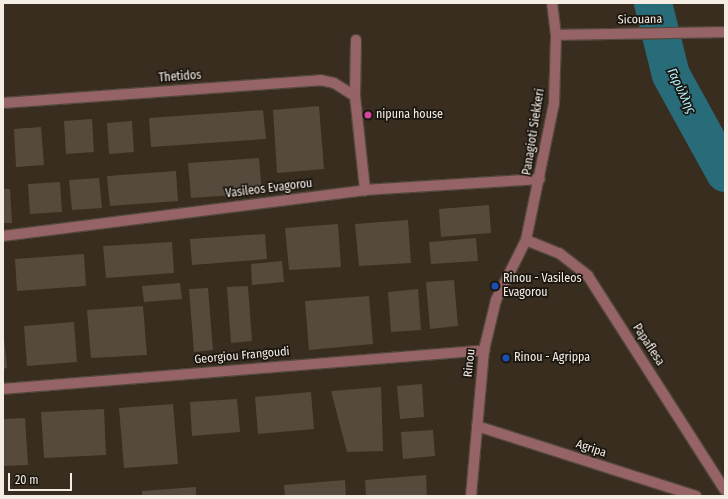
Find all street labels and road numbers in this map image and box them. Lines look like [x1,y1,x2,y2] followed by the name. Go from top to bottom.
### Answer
[618,12,662,28] street label: Sicouana
[158,68,202,86] street label: Thetidos
[520,88,548,176] street label: Panagioti Siekkeri
[225,177,313,201] street label: Vasileos Evagorou
[629,321,667,369] street label: Papaflesa
[194,345,290,367] street label: Georgiou Frangoudi
[461,348,479,378] street label: Rinou
[574,437,608,461] street label: Agripa

